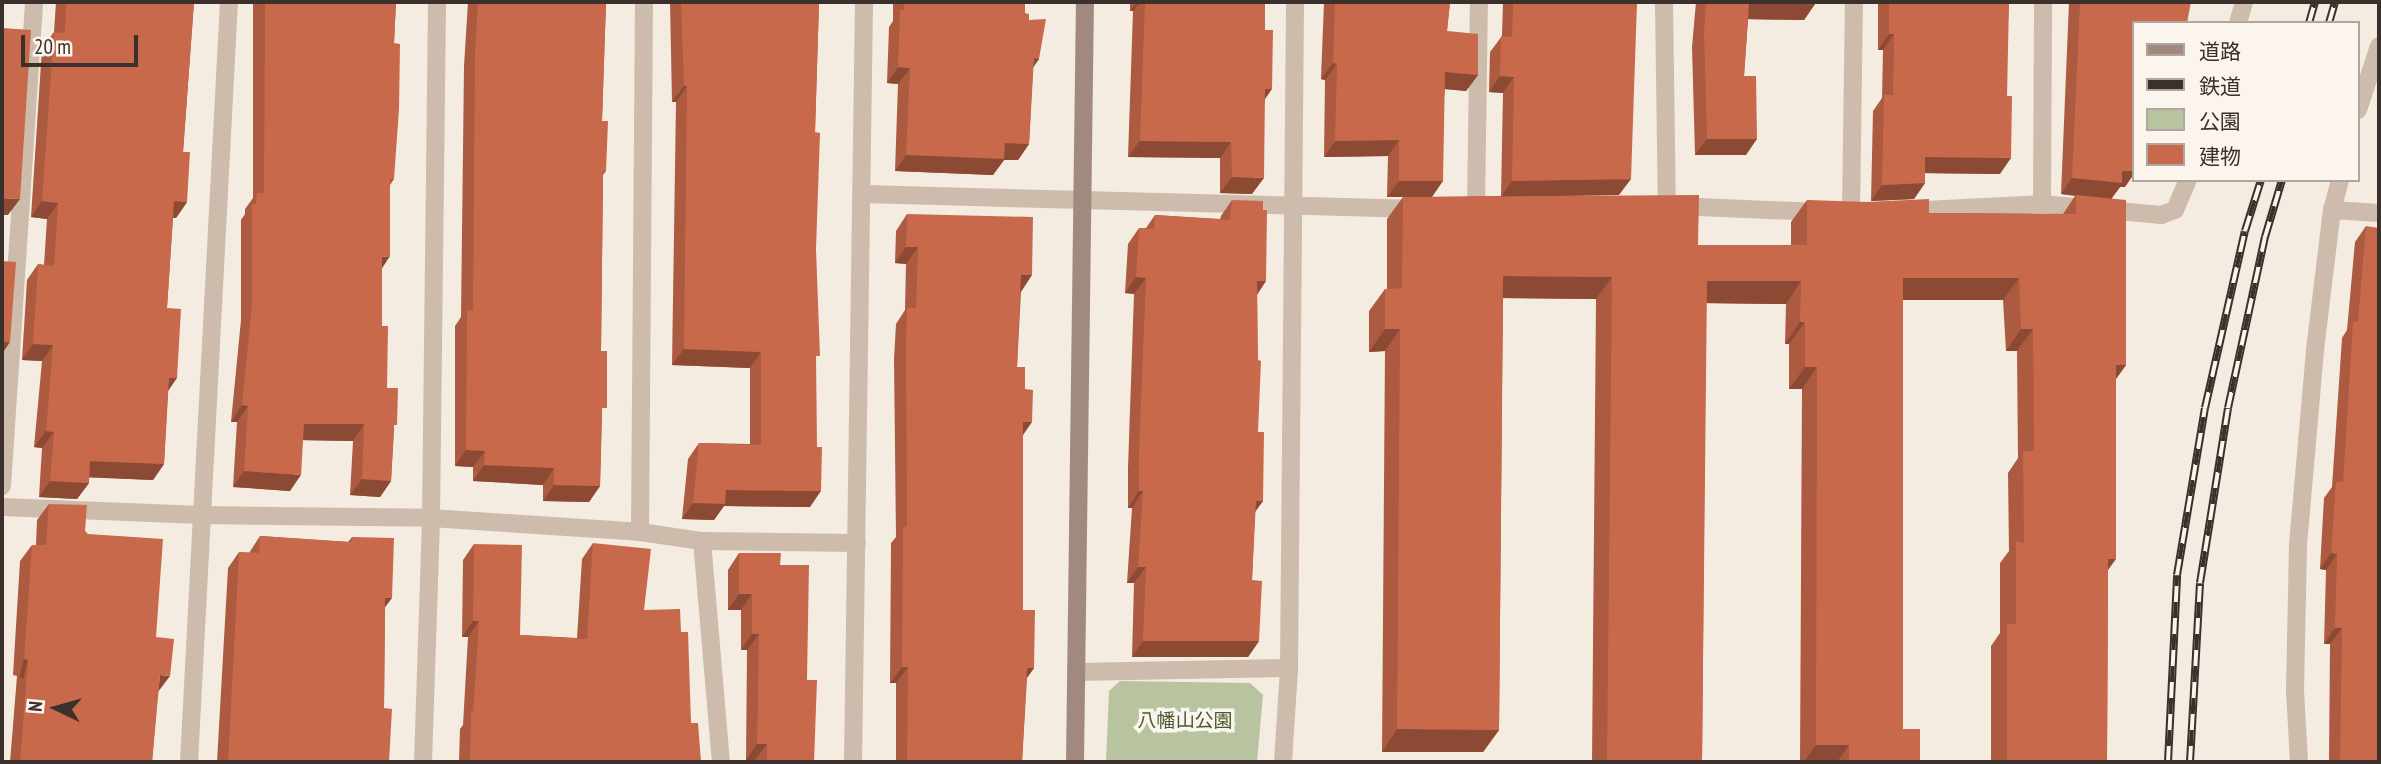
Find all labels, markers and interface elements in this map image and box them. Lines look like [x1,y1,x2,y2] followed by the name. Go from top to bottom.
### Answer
[24,21,142,65] scale bar
[2132,21,2360,182] legend
[34,33,71,60] text: 20 m
[2199,38,2241,65] text: 道路
[2199,73,2241,100] text: 鉄道
[2199,108,2241,135] text: 公園
[2199,143,2241,170] text: 建物
[21,673,91,743] north arrow
[23,700,47,712] text: N
[1138,710,1232,732] park label: 八幡山公園

